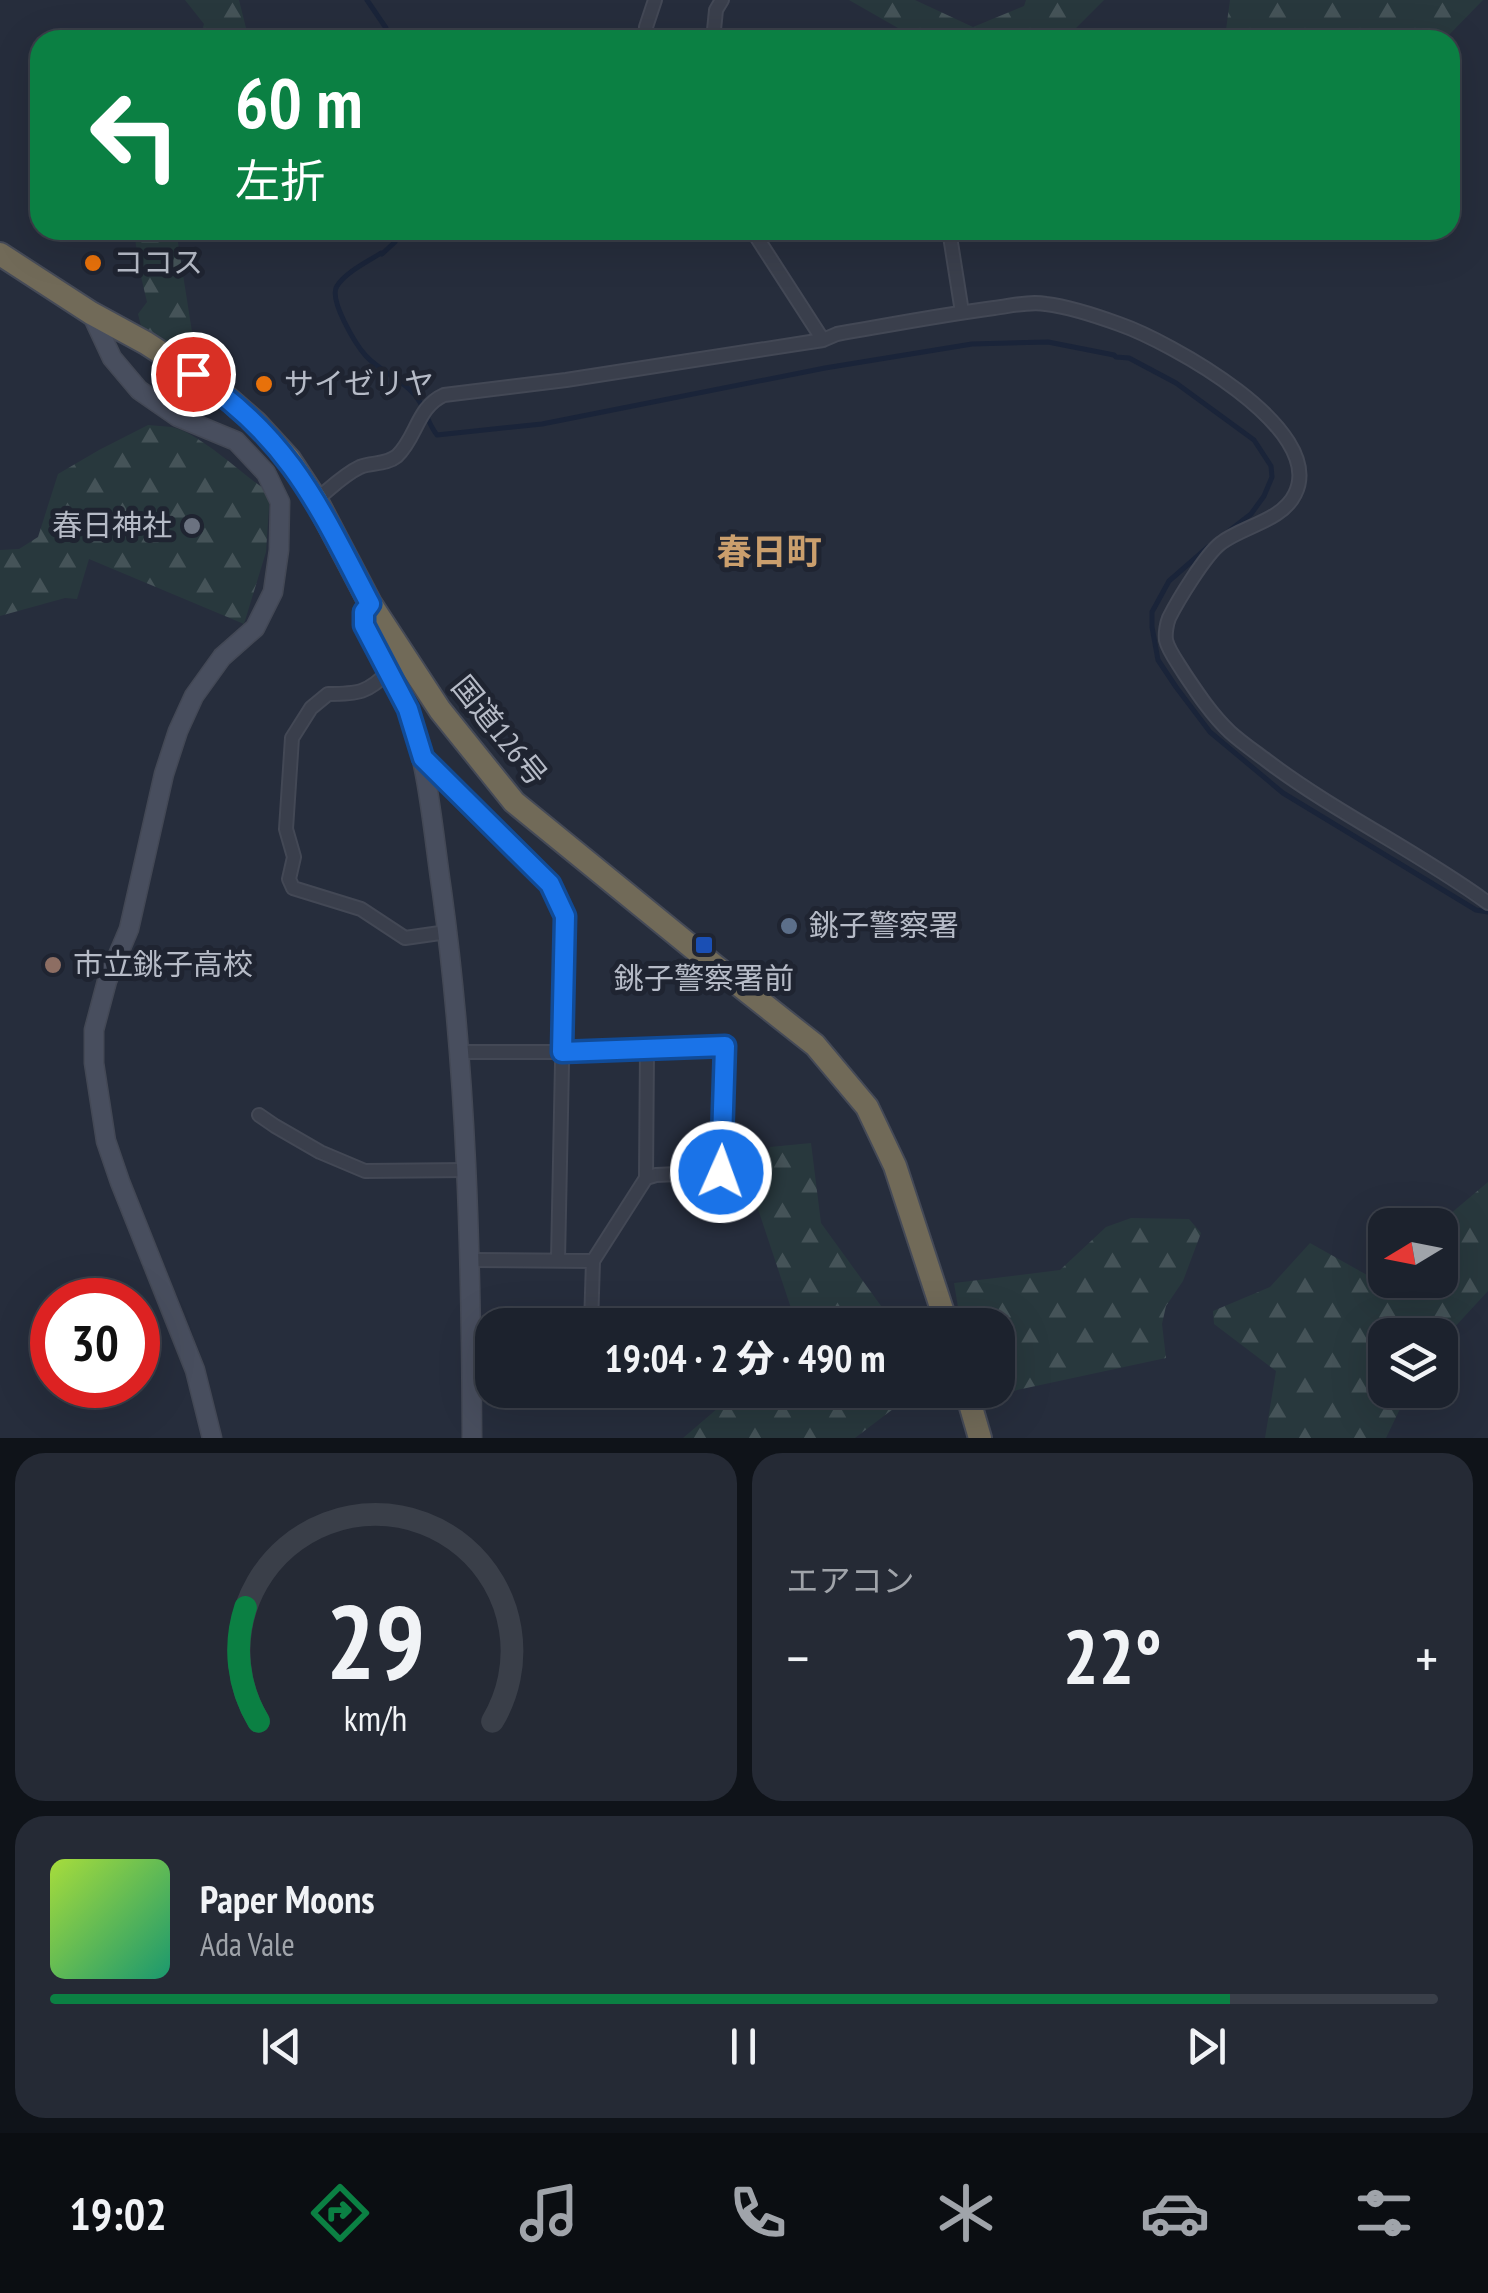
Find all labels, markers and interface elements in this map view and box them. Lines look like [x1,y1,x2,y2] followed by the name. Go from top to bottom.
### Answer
[235,57,363,147] text: 60 m
[70,70,200,200] icon: left
[235,151,325,209] text: 左折
[113,242,203,281] place label: ココス
[82,252,104,274] marker: ココス
[151,332,236,417] pin
[166,347,221,402] icon: arrive
[284,363,434,402] place label: サイゼリヤ
[253,373,275,395] marker: サイゼリヤ
[52,505,172,544] place label: 春日神社
[181,515,203,537] marker: 春日神社
[716,528,822,574] district label: 春日町
[444,667,556,793] street label: 国道126号
[809,905,959,944] place label: 銚子警察署
[778,915,800,937] marker: 銚子警察署
[693,934,715,956] marker: 銚子警察署前
[73,944,253,983] place label: 市立銚子高校
[42,954,64,976] marker: 市立銚子高校
[614,958,794,997] place label: 銚子警察署前
[669,1120,773,1224] position arrow
[1368,1208,1458,1298] north arrow
[1368,1208,1458,1408] map controls
[30,1278,160,1408] speed limit sign: 30
[1368,1318,1458,1408] button: layers
[605,1333,885,1382] text: 19:04 · 2 分 · 490 m
[787,1559,915,1601] text: エアコン
[326,1573,425,1708] text: 29
[1063,1608,1162,1705] text: 22°
[787,1622,809,1693] text: −
[1415,1622,1438,1693] text: +
[344,1695,407,1741] text: km/h
[200,1874,375,1923] text: Paper Moons
[200,1923,295,1965] text: Ada Vale
[254,2019,309,2074] icon: previous
[716,2019,771,2074] icon: pause
[1179,2019,1234,2074] icon: next
[305,2178,375,2248] icon: directions
[514,2178,584,2248] icon: music
[723,2178,793,2248] icon: phone
[931,2178,1001,2248] icon: climate
[1140,2178,1210,2248] icon: car
[1349,2178,1419,2248] icon: filters
[69,2184,167,2242] text: 19:02

